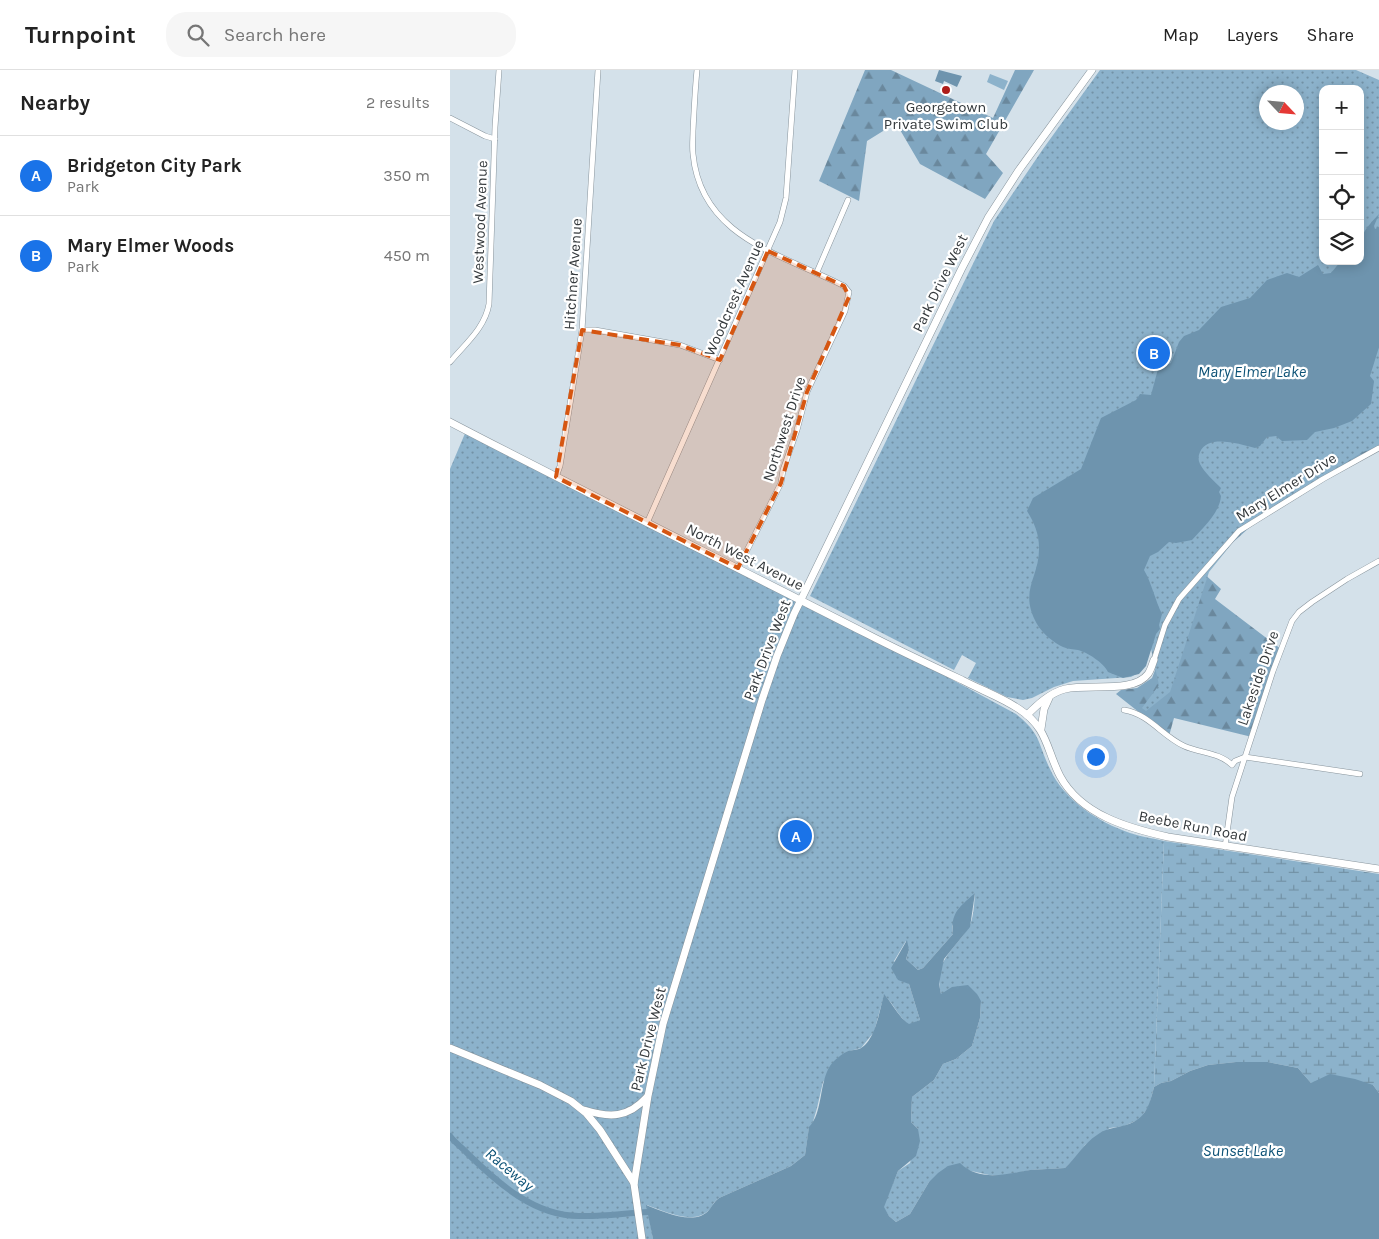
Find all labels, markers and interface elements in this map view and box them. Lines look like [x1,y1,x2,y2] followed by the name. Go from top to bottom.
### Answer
[166,12,516,57] search box
[25,21,136,49] text: Turnpoint
[184,21,212,49] icon: search
[224,24,326,46] text: Search here
[1163,24,1199,46] text: Map
[1227,24,1279,46] text: Layers
[1307,24,1354,46] text: Share
[940,84,952,96] marker: Georgetown Private Swim Club
[1259,85,1304,130] north arrow
[1319,85,1364,265] map controls
[1319,85,1364,130] button: +
[20,91,90,115] text: Nearby
[366,93,430,112] text: 2 results
[884,98,1008,133] place label: Georgetown Private Swim Club
[1319,130,1364,175] button: −
[67,155,242,177] text: Bridgeton City Park
[469,160,491,284] street label: Westwood Avenue
[31,166,41,185] text: A
[383,166,430,185] text: 350 m
[1319,175,1364,220] button: locate
[67,177,99,196] text: Park
[560,217,586,331] street label: Hitchner Avenue
[1319,220,1364,265] button: layers
[909,231,972,335] street label: Park Drive West
[67,235,234,257] text: Mary Elmer Woods
[700,237,768,359] street label: Woodcrest Avenue
[31,246,41,265] text: B
[384,246,430,265] text: 450 m
[67,257,99,276] text: Park
[1138,334,1170,372] pin: B
[1198,362,1307,381] water label: Mary Elmer Lake
[759,374,809,484] street label: Northwest Drive
[1232,449,1340,525] street label: Mary Elmer Drive
[683,520,807,594] street label: North West Avenue
[739,597,795,703] street label: Park Drive West
[1233,628,1283,728] street label: Lakeside Drive
[1083,744,1109,770] your location
[1137,807,1249,845] street label: Beebe Run Road
[780,817,812,855] pin: A
[626,985,670,1093] street label: Park Drive West
[1203,1141,1284,1160] water label: Sunset Lake
[482,1144,538,1196] water label: Raceway

